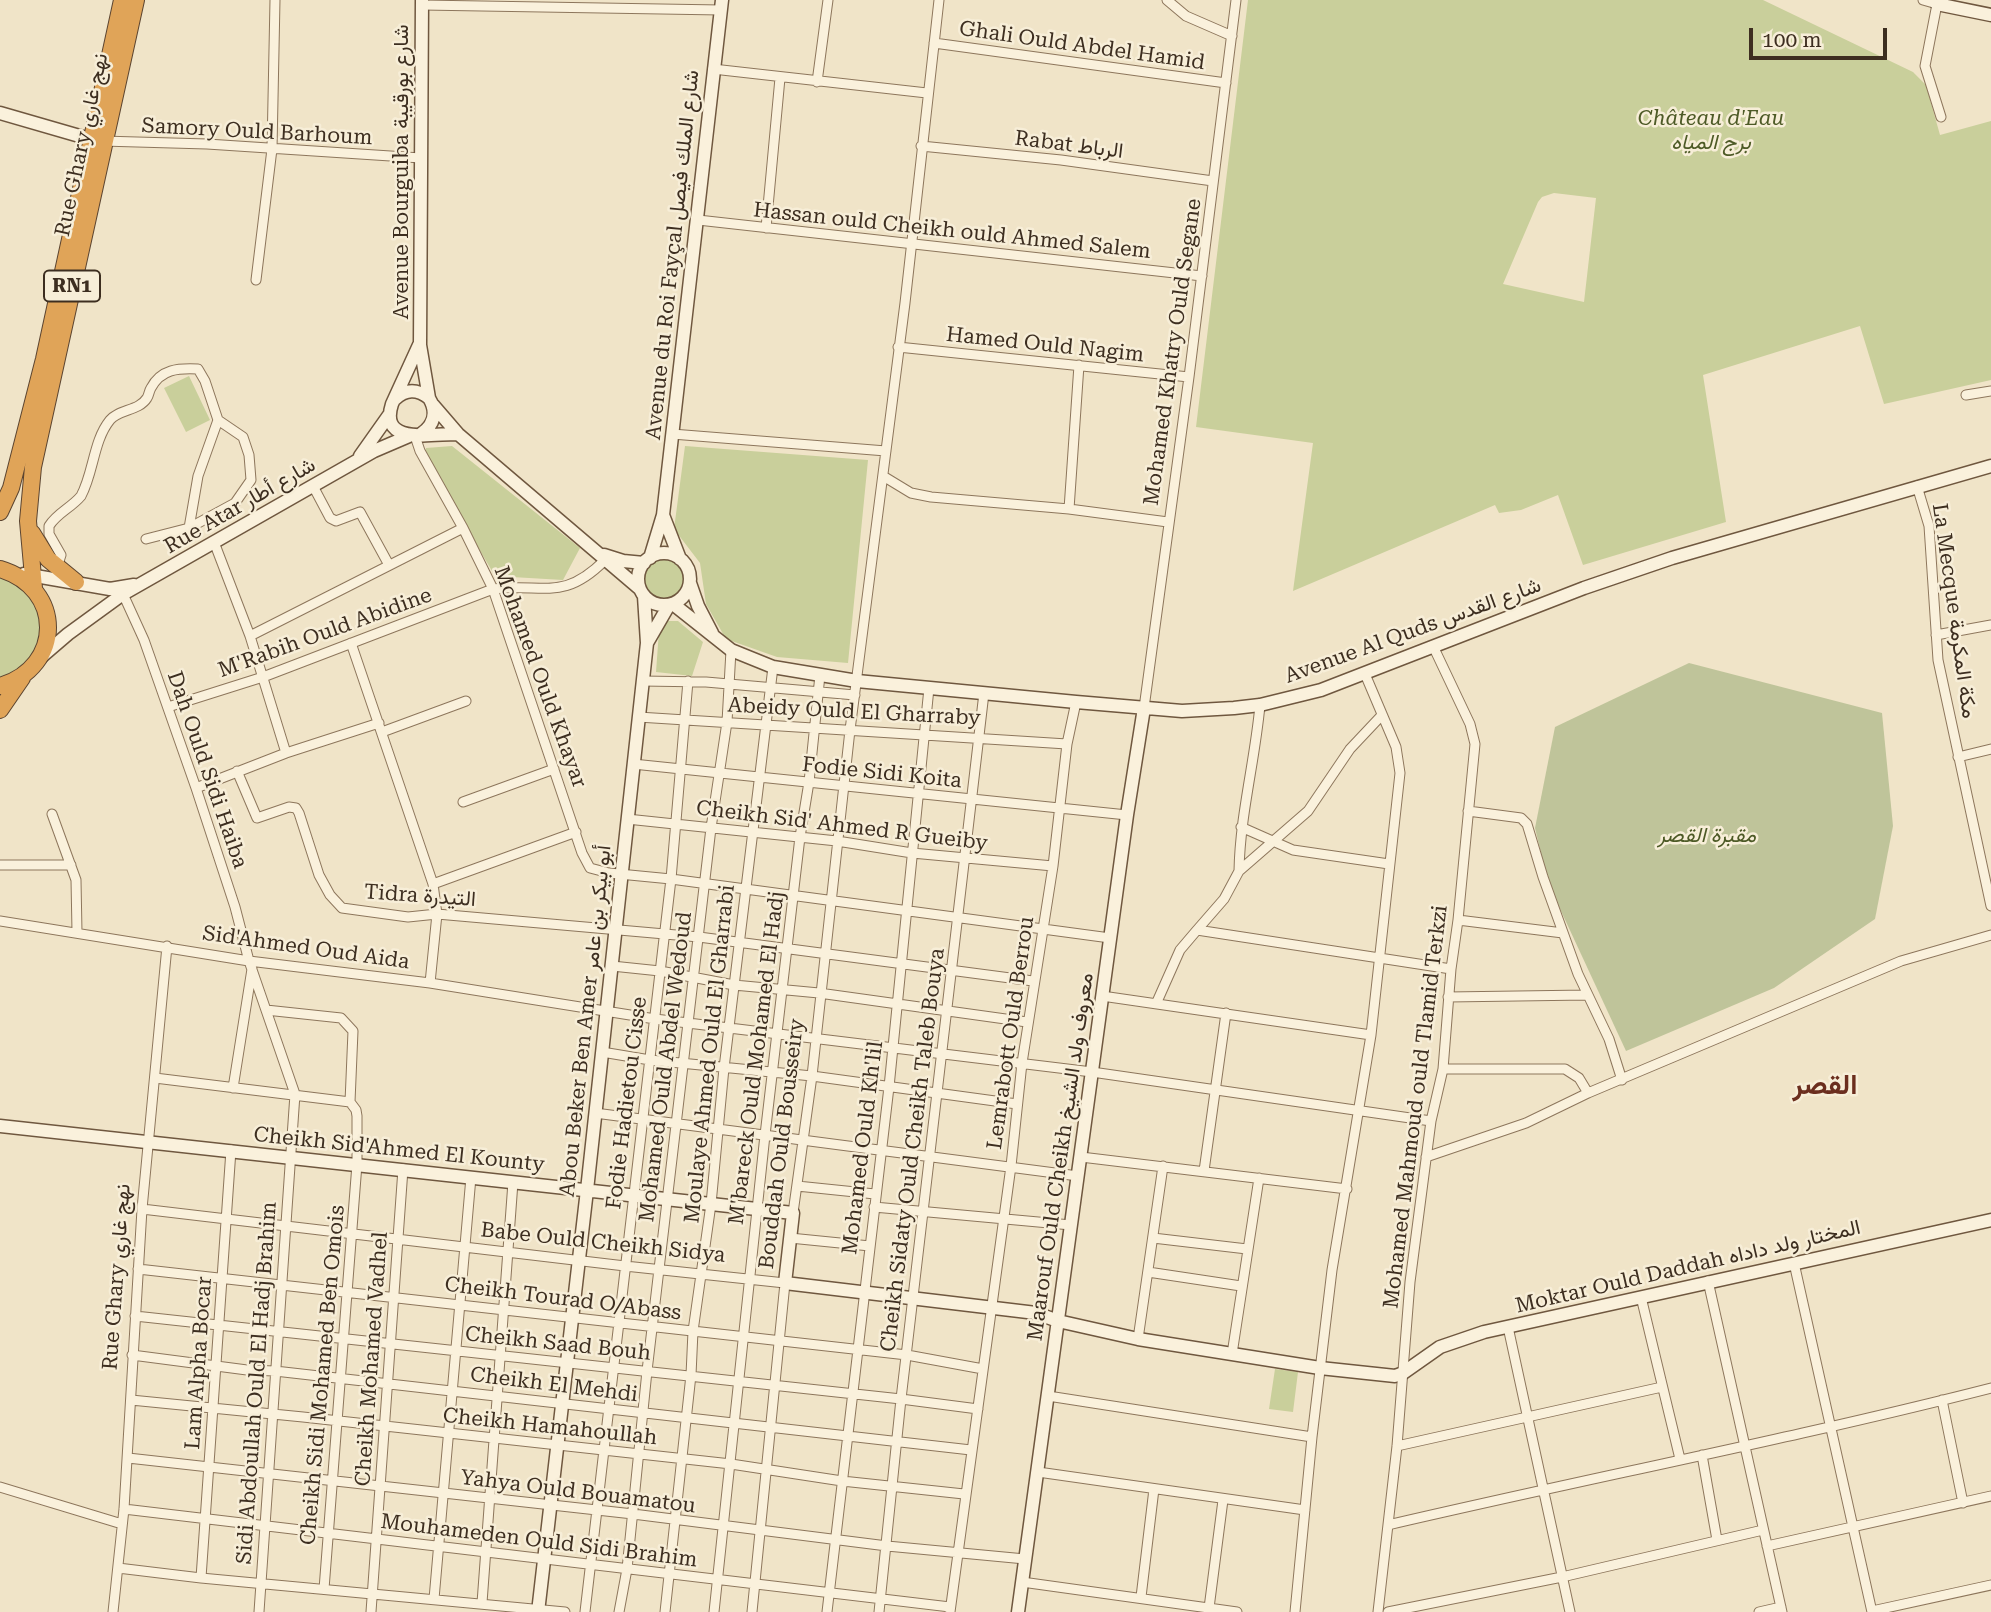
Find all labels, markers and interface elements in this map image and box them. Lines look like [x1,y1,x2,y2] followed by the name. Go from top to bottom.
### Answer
[1753,14,1891,58] scale bar
[958,16,1206,76] street label: Ghali Ould Abdel Hamid
[389,24,415,320] street label: Avenue Bourguiba شارع بورقيبة
[1762,28,1822,52] text: 100 m
[50,51,114,239] street label: Rue Ghary نهج غاري
[641,69,705,441] street label: Avenue du Roi Fayçal شارع الملك فيصل
[1638,106,1784,156] park label: Château d'Eau برج المياه
[141,113,373,151] street label: Samory Ould Barhoum
[1013,126,1125,164] street label: Rabat الرباط
[1139,197,1207,507] street label: Mohamed Khatry Ould Segane
[752,198,1152,264] street label: Hassan ould Cheikh ould Ahmed Salem
[44,270,100,302] road number: RN1
[945,322,1145,368] street label: Hamed Ould Nagim
[160,452,320,560] street label: Rue Atar شارع أطار
[1926,502,1982,720] street label: La Mecque مكة المكرمة
[488,563,592,791] street label: Mohamed Ould Khayar
[1281,573,1545,689] street label: Avenue Al Quds شارع القدس
[215,583,435,683] street label: M'Rabih Ould Abidine
[161,668,253,872] street label: Dah Ould Sidi Haiba
[727,693,981,731] street label: Abeidy Ould El Gharraby
[801,752,963,794] street label: Fodie Sidi Koita
[695,796,989,856] street label: Cheikh Sid' Ahmed R Gueiby
[1658,823,1756,849] park label: مقبرة القصر
[555,844,617,1198] street label: Abou Beker Ben Amer أبو بيكر بن عامر
[363,880,477,912] street label: Tidra التيدرة
[680,883,740,1225] street label: Moulaye Ahmed Ould El Gharrabi
[724,890,790,1226] street label: M'bareck Ould Mohamed El Hadj
[1379,904,1453,1310] street label: Mohamed Mahmoud ould Tlamid Terkzi
[634,910,698,1224] street label: Mohamed Ould Abdel Wedoud
[982,915,1040,1151] street label: Lemrabott Ould Berrou
[201,921,411,975] street label: Sid'Ahmed Oud Aida
[876,947,950,1353] street label: Cheikh Sidaty Ould Cheikh Taleb Bouya
[1023,971,1099,1343] street label: Maarouf Ould Cheikh معروف ولد الشيخ
[601,995,653,1211] street label: Fodie Hadietou Cisse
[754,1017,810,1271] street label: Bouddah Ould Bousseiry
[837,1040,889,1256] street label: Mohamed Ould Kh'lil
[1793,1069,1857,1103] district label: القصر
[252,1122,546,1178] street label: Cheikh Sid'Ahmed El Kounty
[98,1183,136,1371] street label: Rue Ghary نهج غاري
[232,1201,282,1565] street label: Sidi Abdoullah Ould El Hadj Brahim
[296,1204,350,1546] street label: Cheikh Sidi Mohamed Ben Omois
[1513,1215,1863,1319] street label: Moktar Ould Daddah المختار ولد داداه
[479,1218,727,1268] street label: Babe Ould Cheikh Sidya
[351,1231,393,1487] street label: Cheikh Mohamed Vadhel
[443,1272,683,1326] street label: Cheikh Tourad O/Abass
[180,1276,218,1450] street label: Lam Alpha Bocar
[464,1322,652,1366] street label: Cheikh Saad Bouh
[469,1362,639,1408] street label: Cheikh El Mehdi
[442,1403,658,1451] street label: Cheikh Hamahoullah
[459,1465,697,1519] street label: Yahya Ould Bouamatou
[379,1509,699,1573] street label: Mouhameden Ould Sidi Brahim

